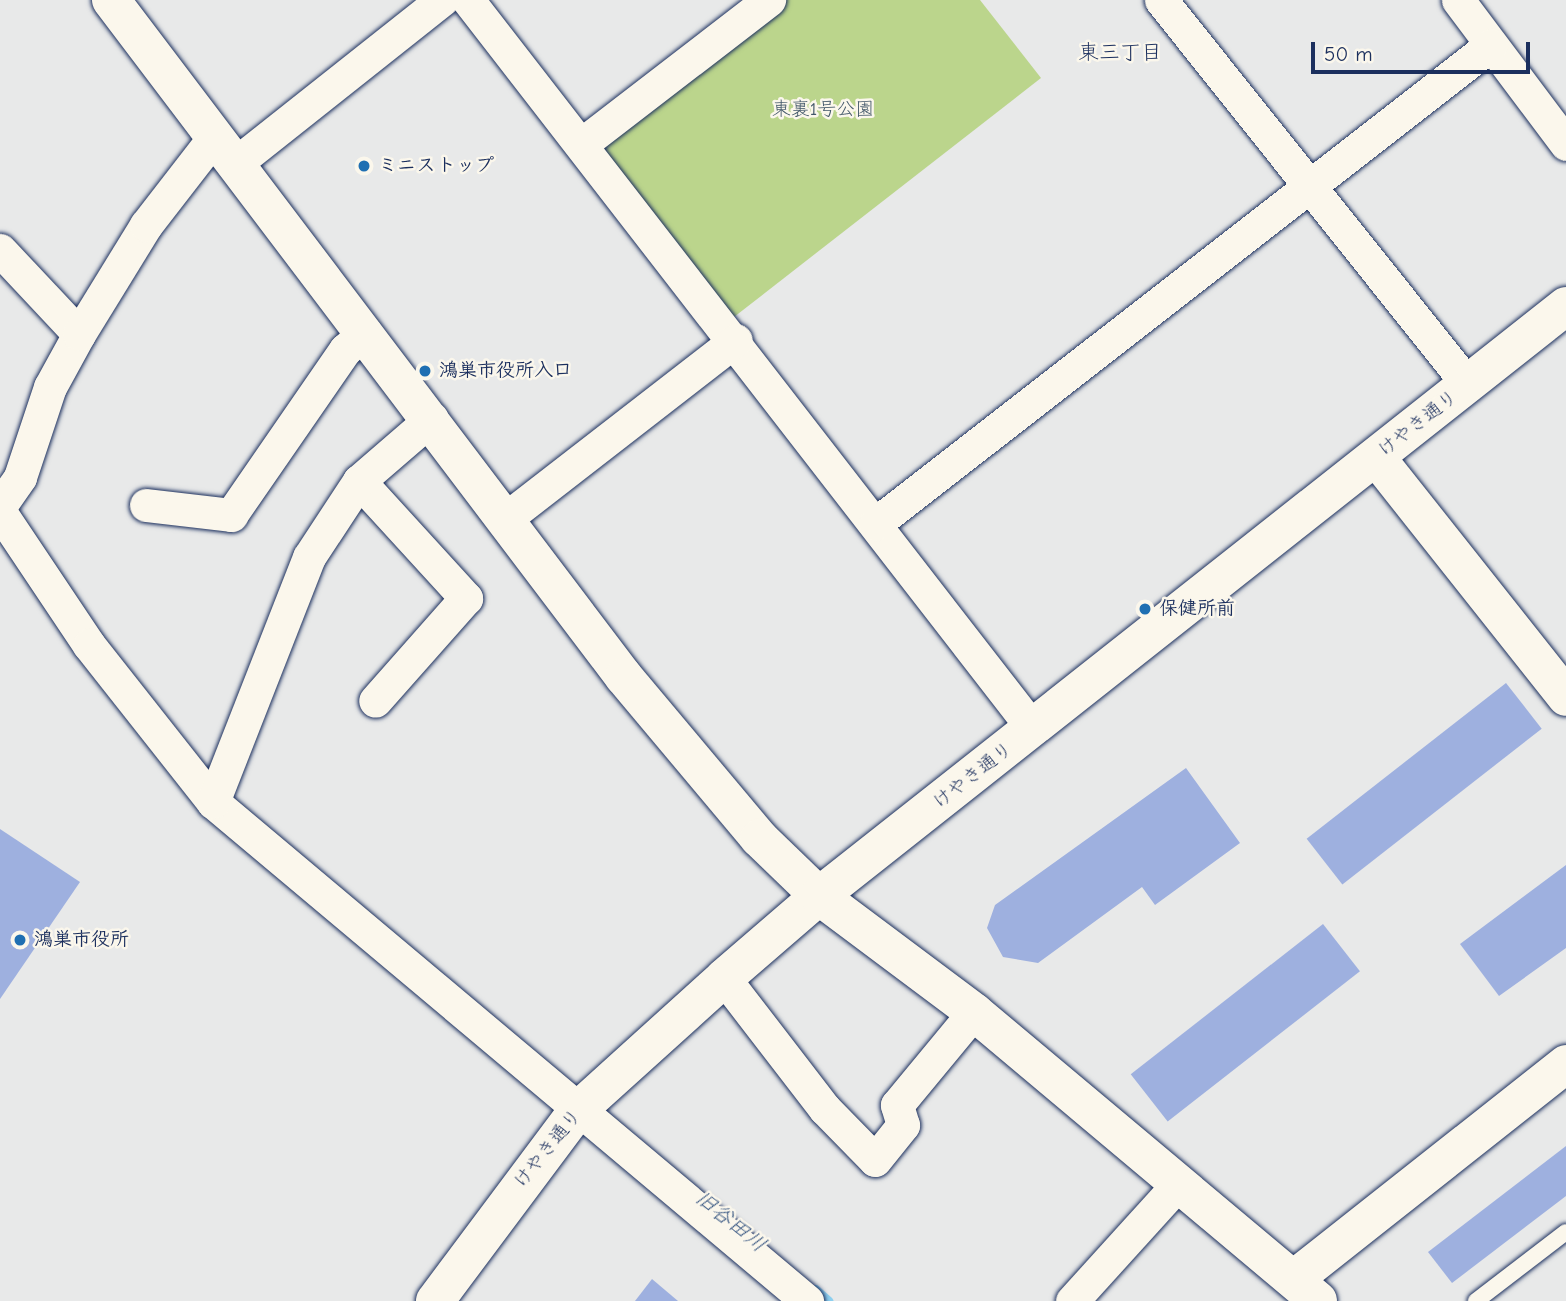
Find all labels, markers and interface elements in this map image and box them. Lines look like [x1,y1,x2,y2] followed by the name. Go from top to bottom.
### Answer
[1314,28,1533,72] scale bar
[1078,39,1162,65] district label: 東三丁目
[1324,42,1373,66] text: 50 m
[772,99,874,121] park label: 東裏1号公園
[378,155,492,177] place label: ミニストップ
[356,158,372,174] marker: ミニストップ
[439,360,572,382] place label: 鴻巣市役所入口
[417,363,433,379] marker: 鴻巣市役所入口
[1374,386,1462,462] street label: けやき通り
[1159,598,1235,620] place label: 保健所前
[1137,601,1153,617] marker: 保健所前
[929,738,1017,814] street label: けやき通り
[34,929,129,951] place label: 鴻巣市役所
[12,932,28,948] marker: 鴻巣市役所
[509,1105,587,1193] street label: けやき通り
[690,1185,772,1257] water label: 旧谷田川

